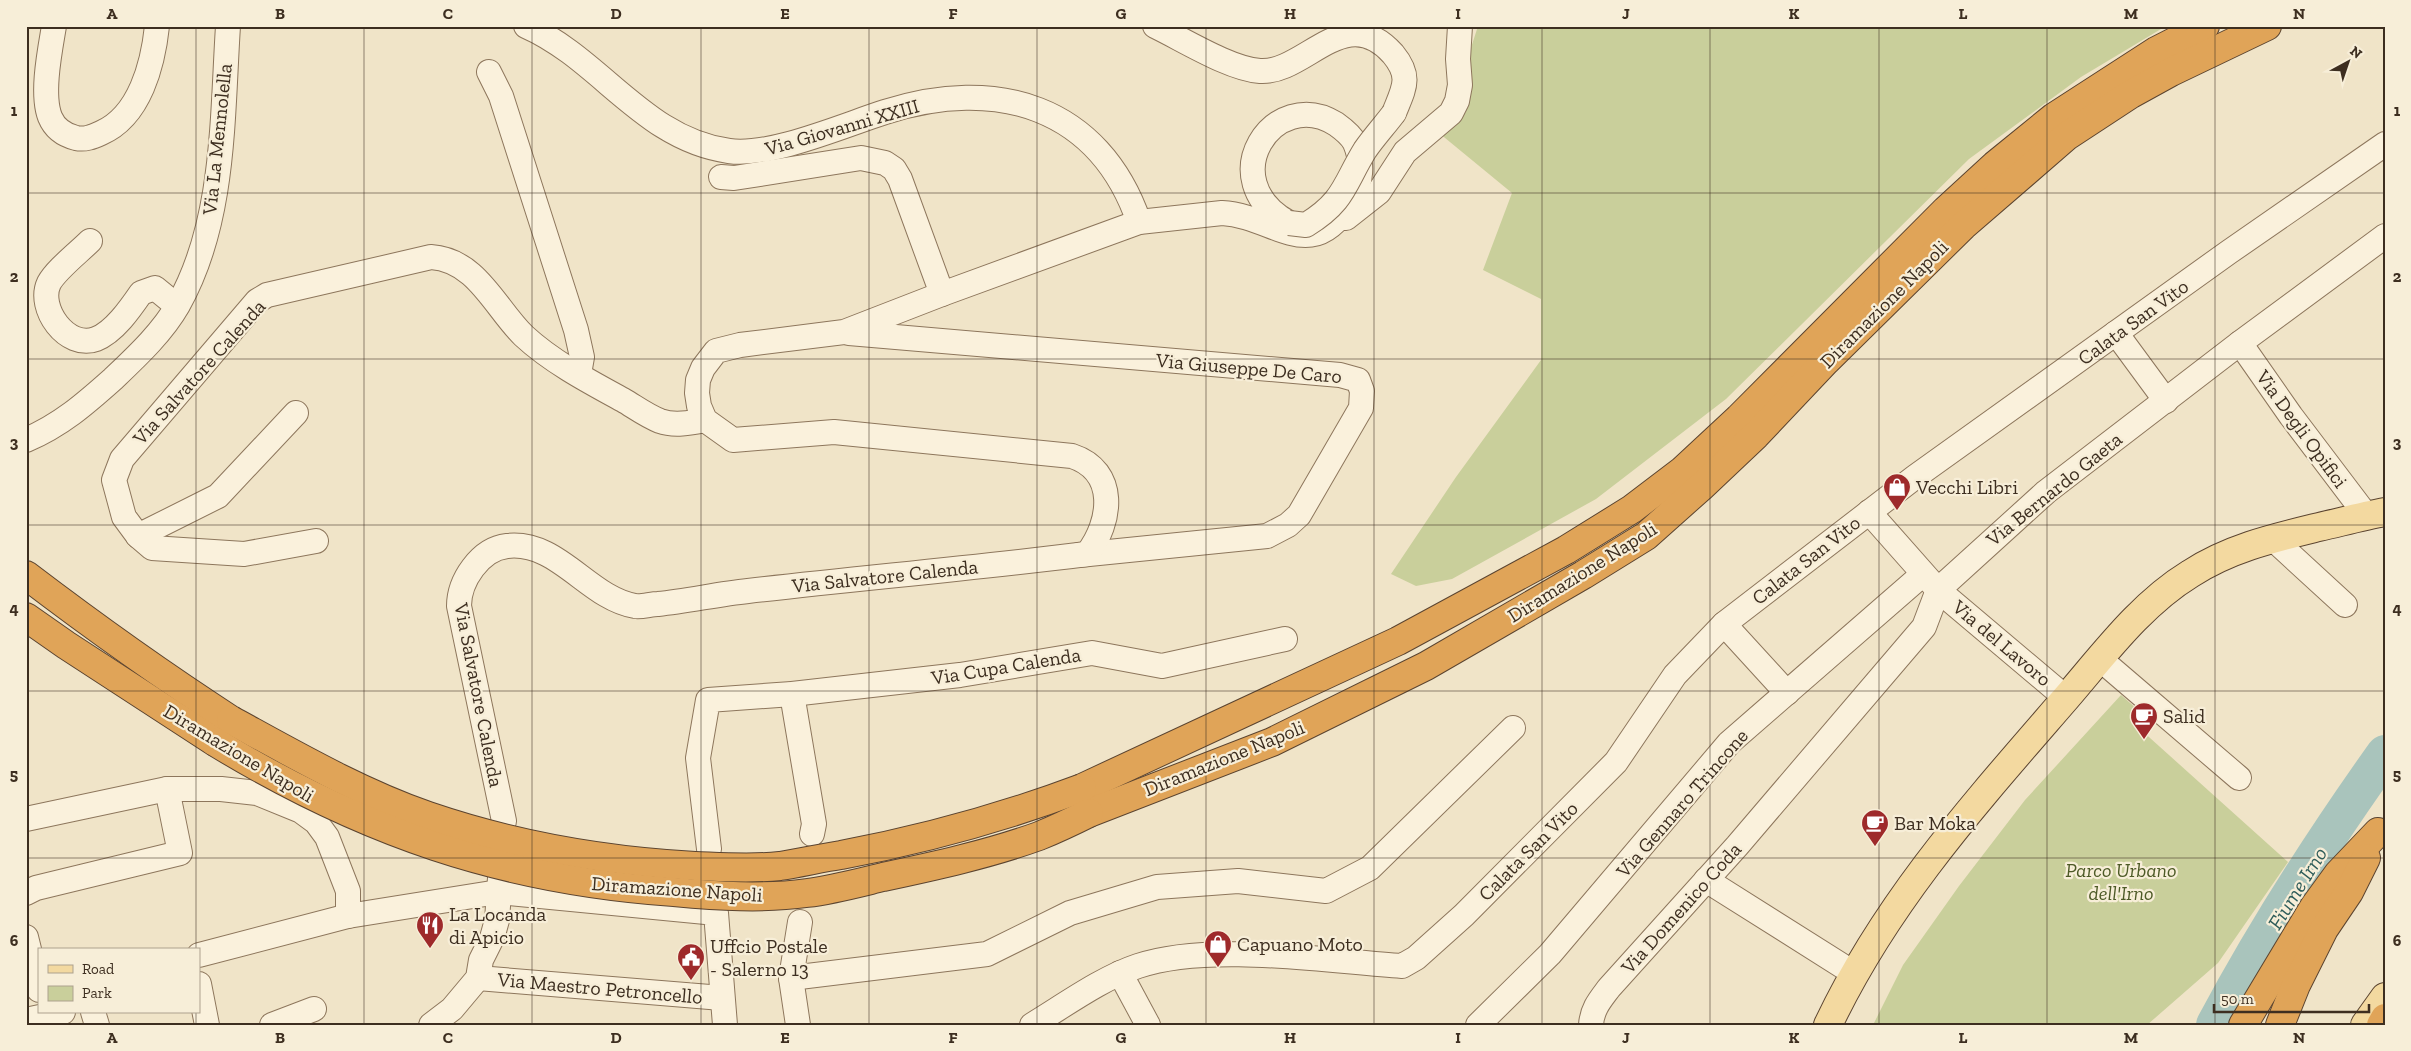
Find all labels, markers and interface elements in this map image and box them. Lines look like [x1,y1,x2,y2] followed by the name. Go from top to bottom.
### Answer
[107,4,118,23] text: A
[275,4,285,23] text: B
[443,4,453,23] text: C
[610,4,622,23] text: D
[780,4,790,23] text: E
[948,4,958,23] text: F
[1116,4,1127,23] text: G
[1284,4,1296,23] text: H
[1455,4,1461,23] text: I
[1622,4,1630,23] text: J
[1789,4,1800,23] text: K
[1959,4,1968,23] text: L
[2124,4,2138,23] text: M
[2293,4,2305,23] text: N
[2324,38,2374,88] north arrow
[2346,42,2366,63] text: N
[197,62,237,217] street label: Via La Mennolella
[761,94,922,161] street label: Via Giovanni XXIII
[11,101,18,120] text: 1
[2394,101,2401,120] text: 1
[1815,235,1953,373] street label: Diramazione Napoli
[10,267,19,286] text: 2
[2393,267,2402,286] text: 2
[2073,274,2193,370] street label: Calata San Vito
[127,294,271,450] street label: Via Salvatore Calenda
[1154,348,1343,388] street label: Via Giuseppe De Caro
[2251,365,2353,493] street label: Via Degli Opifici
[1981,427,2127,552] street label: Via Bernardo Gaeta
[10,433,19,452] text: 3
[2393,433,2402,452] text: 3
[1882,472,1912,511] shop icon: Vecchi Libri
[1915,475,2018,499] place label: Vecchi Libri
[1747,510,1865,610] street label: Calata San Vito
[1503,516,1661,628] street label: Diramazione Napoli
[790,554,980,598] street label: Via Salvatore Calenda
[1947,594,2056,691] street label: Via del Lavoro
[9,599,19,618] text: 4
[2392,599,2402,618] text: 4
[449,600,509,789] street label: Via Salvatore Calenda
[929,642,1083,690] street label: Via Cupa Calenda
[159,699,319,808] street label: Diramazione Napoli
[2129,701,2159,740] cafe icon: Salid
[2163,704,2205,728] place label: Salid
[1140,715,1308,801] street label: Diramazione Napoli
[1610,724,1753,883] street label: Via Gennaro Trincone
[10,765,18,784] text: 5
[2393,765,2401,784] text: 5
[1473,796,1583,906] street label: Calata San Vito
[1860,808,1890,847] cafe icon: Bar Moka
[1894,811,1976,835] place label: Bar Moka
[1615,837,1746,979] street label: Via Domenico Coda
[2262,842,2332,934] water label: Fiume Irno
[2065,858,2177,905] park label: Parco Urbano dell'Irno
[591,871,764,907] street label: Diramazione Napoli
[449,902,547,949] place label: La Locanda di Apicio
[415,910,445,949] restaurant icon: La Locanda di Apicio
[1203,929,1233,968] shop icon: Capuano Moto
[10,931,19,950] text: 6
[2393,931,2402,950] text: 6
[1237,932,1363,956] place label: Capuano Moto
[710,934,828,981] place label: Uffcio Postale - Salerno 13
[676,942,706,981] public building icon: Uffcio Postale - Salerno 13
[38,948,200,1014] legend
[82,960,115,978] text: Road
[495,967,704,1009] street label: Via Maestro Petroncello
[2214,981,2368,1013] scale bar
[82,984,112,1002] text: Park
[2221,990,2254,1008] text: 50 m
[107,1028,118,1047] text: A
[275,1028,285,1047] text: B
[443,1028,453,1047] text: C
[610,1028,622,1047] text: D
[780,1028,790,1047] text: E
[948,1028,958,1047] text: F
[1116,1028,1127,1047] text: G
[1284,1028,1296,1047] text: H
[1455,1028,1461,1047] text: I
[1622,1028,1630,1047] text: J
[1789,1028,1800,1047] text: K
[1959,1028,1968,1047] text: L
[2124,1028,2138,1047] text: M
[2293,1028,2305,1047] text: N

